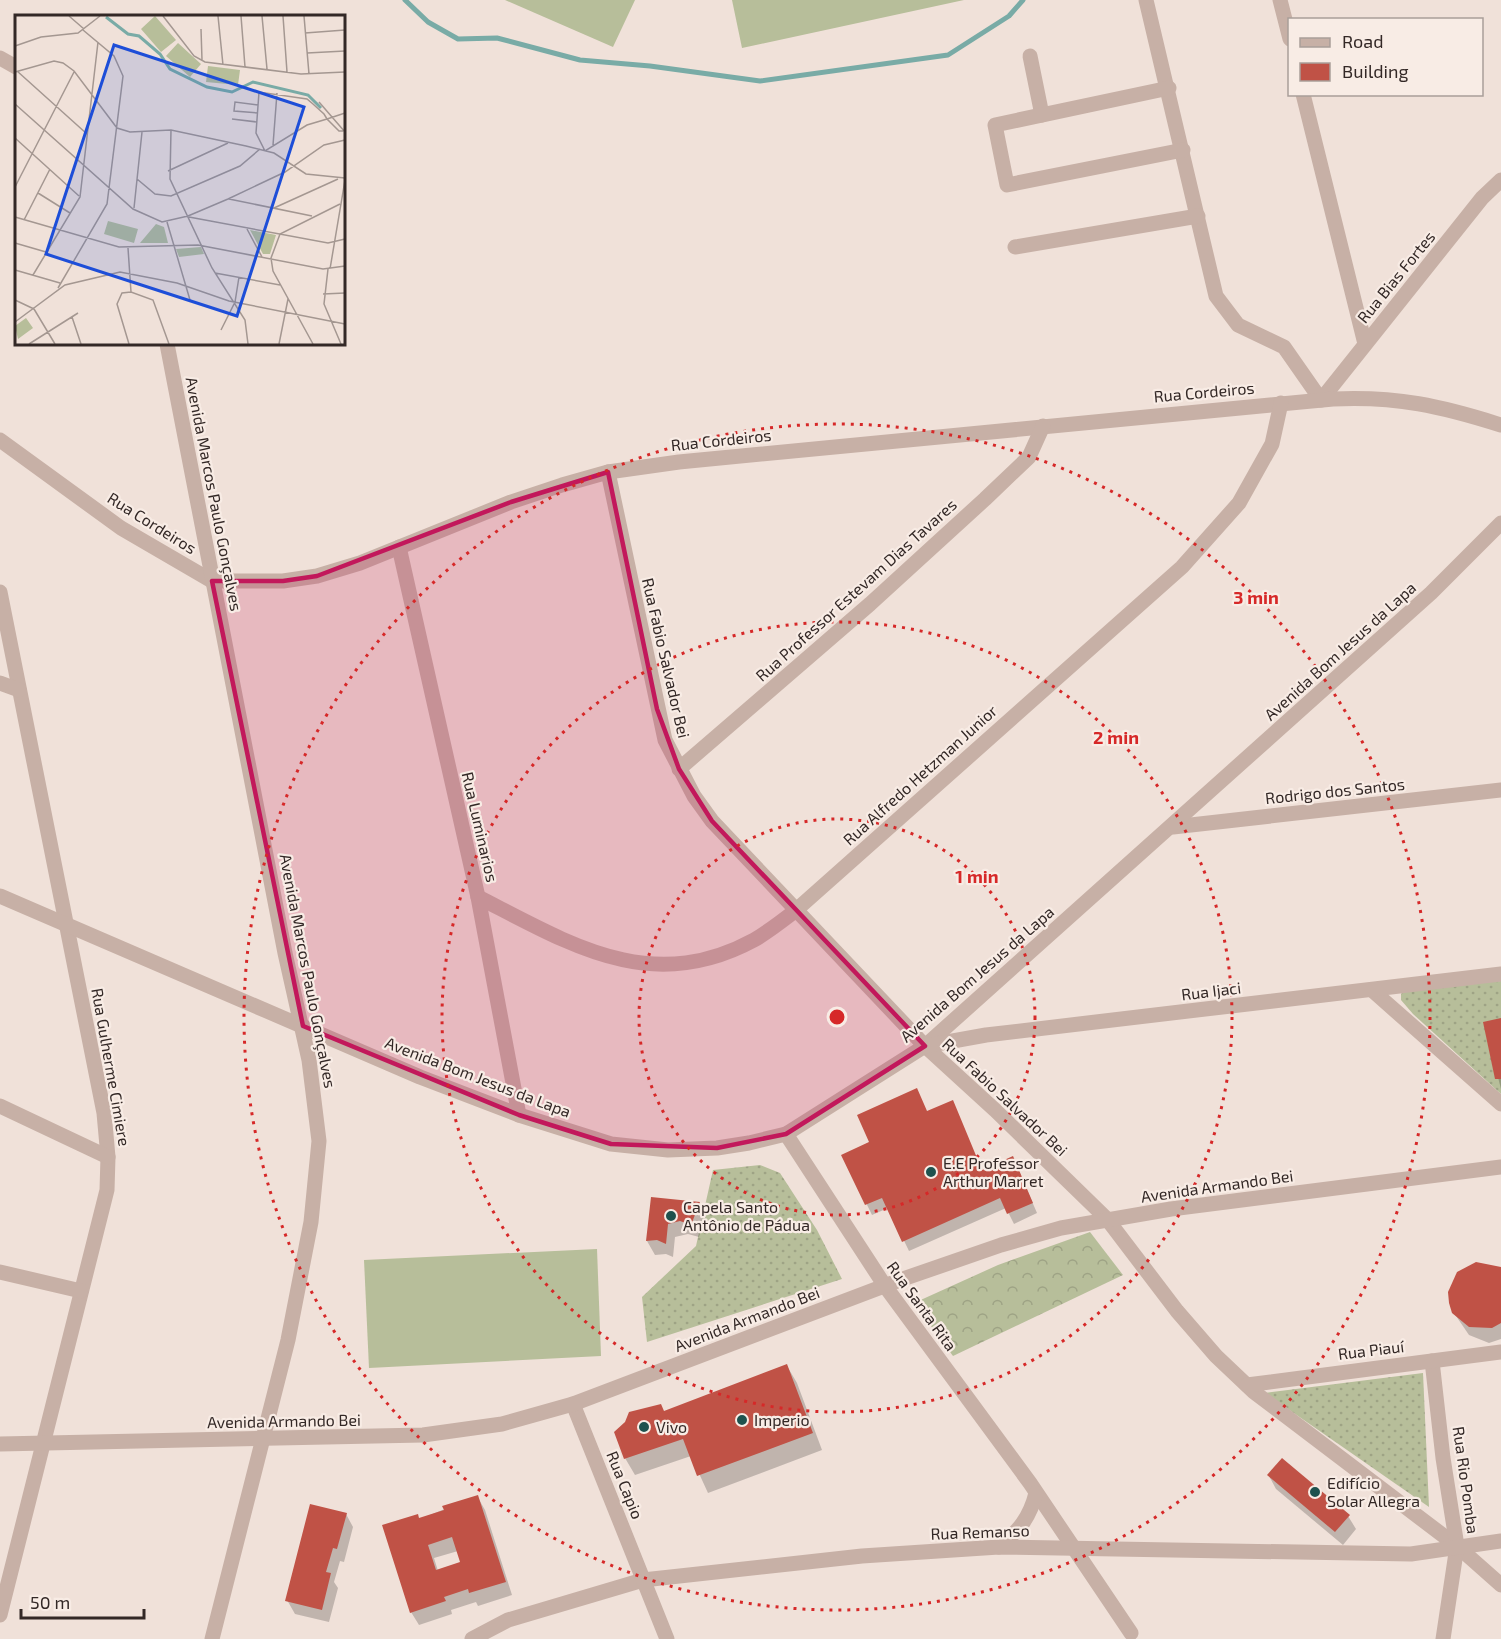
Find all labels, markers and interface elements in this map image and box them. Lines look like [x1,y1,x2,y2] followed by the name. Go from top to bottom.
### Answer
[15,15,345,345] inset map
[1288,18,1483,96] legend
[1342,30,1383,52] text: Road
[1342,60,1409,82] text: Building
[1353,227,1438,326] street label: Rua Bias Fortes
[181,375,247,613] street label: Avenida Marcos Paulo Gonçalves
[1153,378,1255,405] street label: Rua Cordeiros
[670,425,772,454] street label: Rua Cordeiros
[104,488,200,557] street label: Rua Cordeiros
[751,494,960,685] street label: Rua Professor Estevam Dias Tavares
[639,576,694,740] street label: Rua Fabio Salvador Bei
[1260,578,1419,724] street label: Avenida Bom Jesus da Lapa
[1233,586,1279,608] text: 3 min
[839,700,1001,849] street label: Rua Alfredo Hetzman Junior
[1093,726,1139,748] text: 2 min
[459,770,502,884] street label: Rua Luminarios
[1264,774,1406,807] street label: Rodrigo dos Santos
[275,852,341,1090] street label: Avenida Marcos Paulo Gonçalves
[955,865,999,887] text: 1 min
[896,902,1057,1045] street label: Avenida Bom Jesus da Lapa
[1180,977,1242,1005] street label: Rua Ijaci
[88,986,135,1147] street label: Rua Gulherme Cimiere
[827,1007,847,1027] centre of rings
[383,1032,574,1121] street label: Avenida Bom Jesus da Lapa
[939,1034,1072,1159] street label: Rua Fabio Salvador Bei
[943,1153,1044,1190] place label: E.E Professor Arthur Marret
[924,1165,938,1179] marker: E.E Professor Arthur Marret
[1139,1165,1294,1206] street label: Avenida Armando Bei
[683,1197,810,1234] place label: Capela Santo Antônio de Pádua
[664,1209,678,1223] marker: Capela Santo Antônio de Pádua
[884,1257,961,1354] street label: Rua Santa Rita
[672,1282,822,1355] street label: Avenida Armando Bei
[1337,1336,1406,1363] street label: Rua Piauí
[207,1410,361,1431] street label: Avenida Armando Bei
[754,1410,810,1429] place label: Imperio
[735,1413,749,1427] marker: Imperio
[656,1417,687,1436] place label: Vivo
[637,1420,651,1434] marker: Vivo
[1450,1425,1483,1535] street label: Rua Rio Pomba
[603,1448,648,1522] street label: Rua Capio
[1327,1473,1420,1510] place label: Edifício Solar Allegra
[1308,1485,1322,1499] marker: Edifício Solar Allegra
[930,1520,1030,1543] street label: Rua Remanso
[21,1582,144,1620] scale bar
[30,1591,70,1613] text: 50 m

